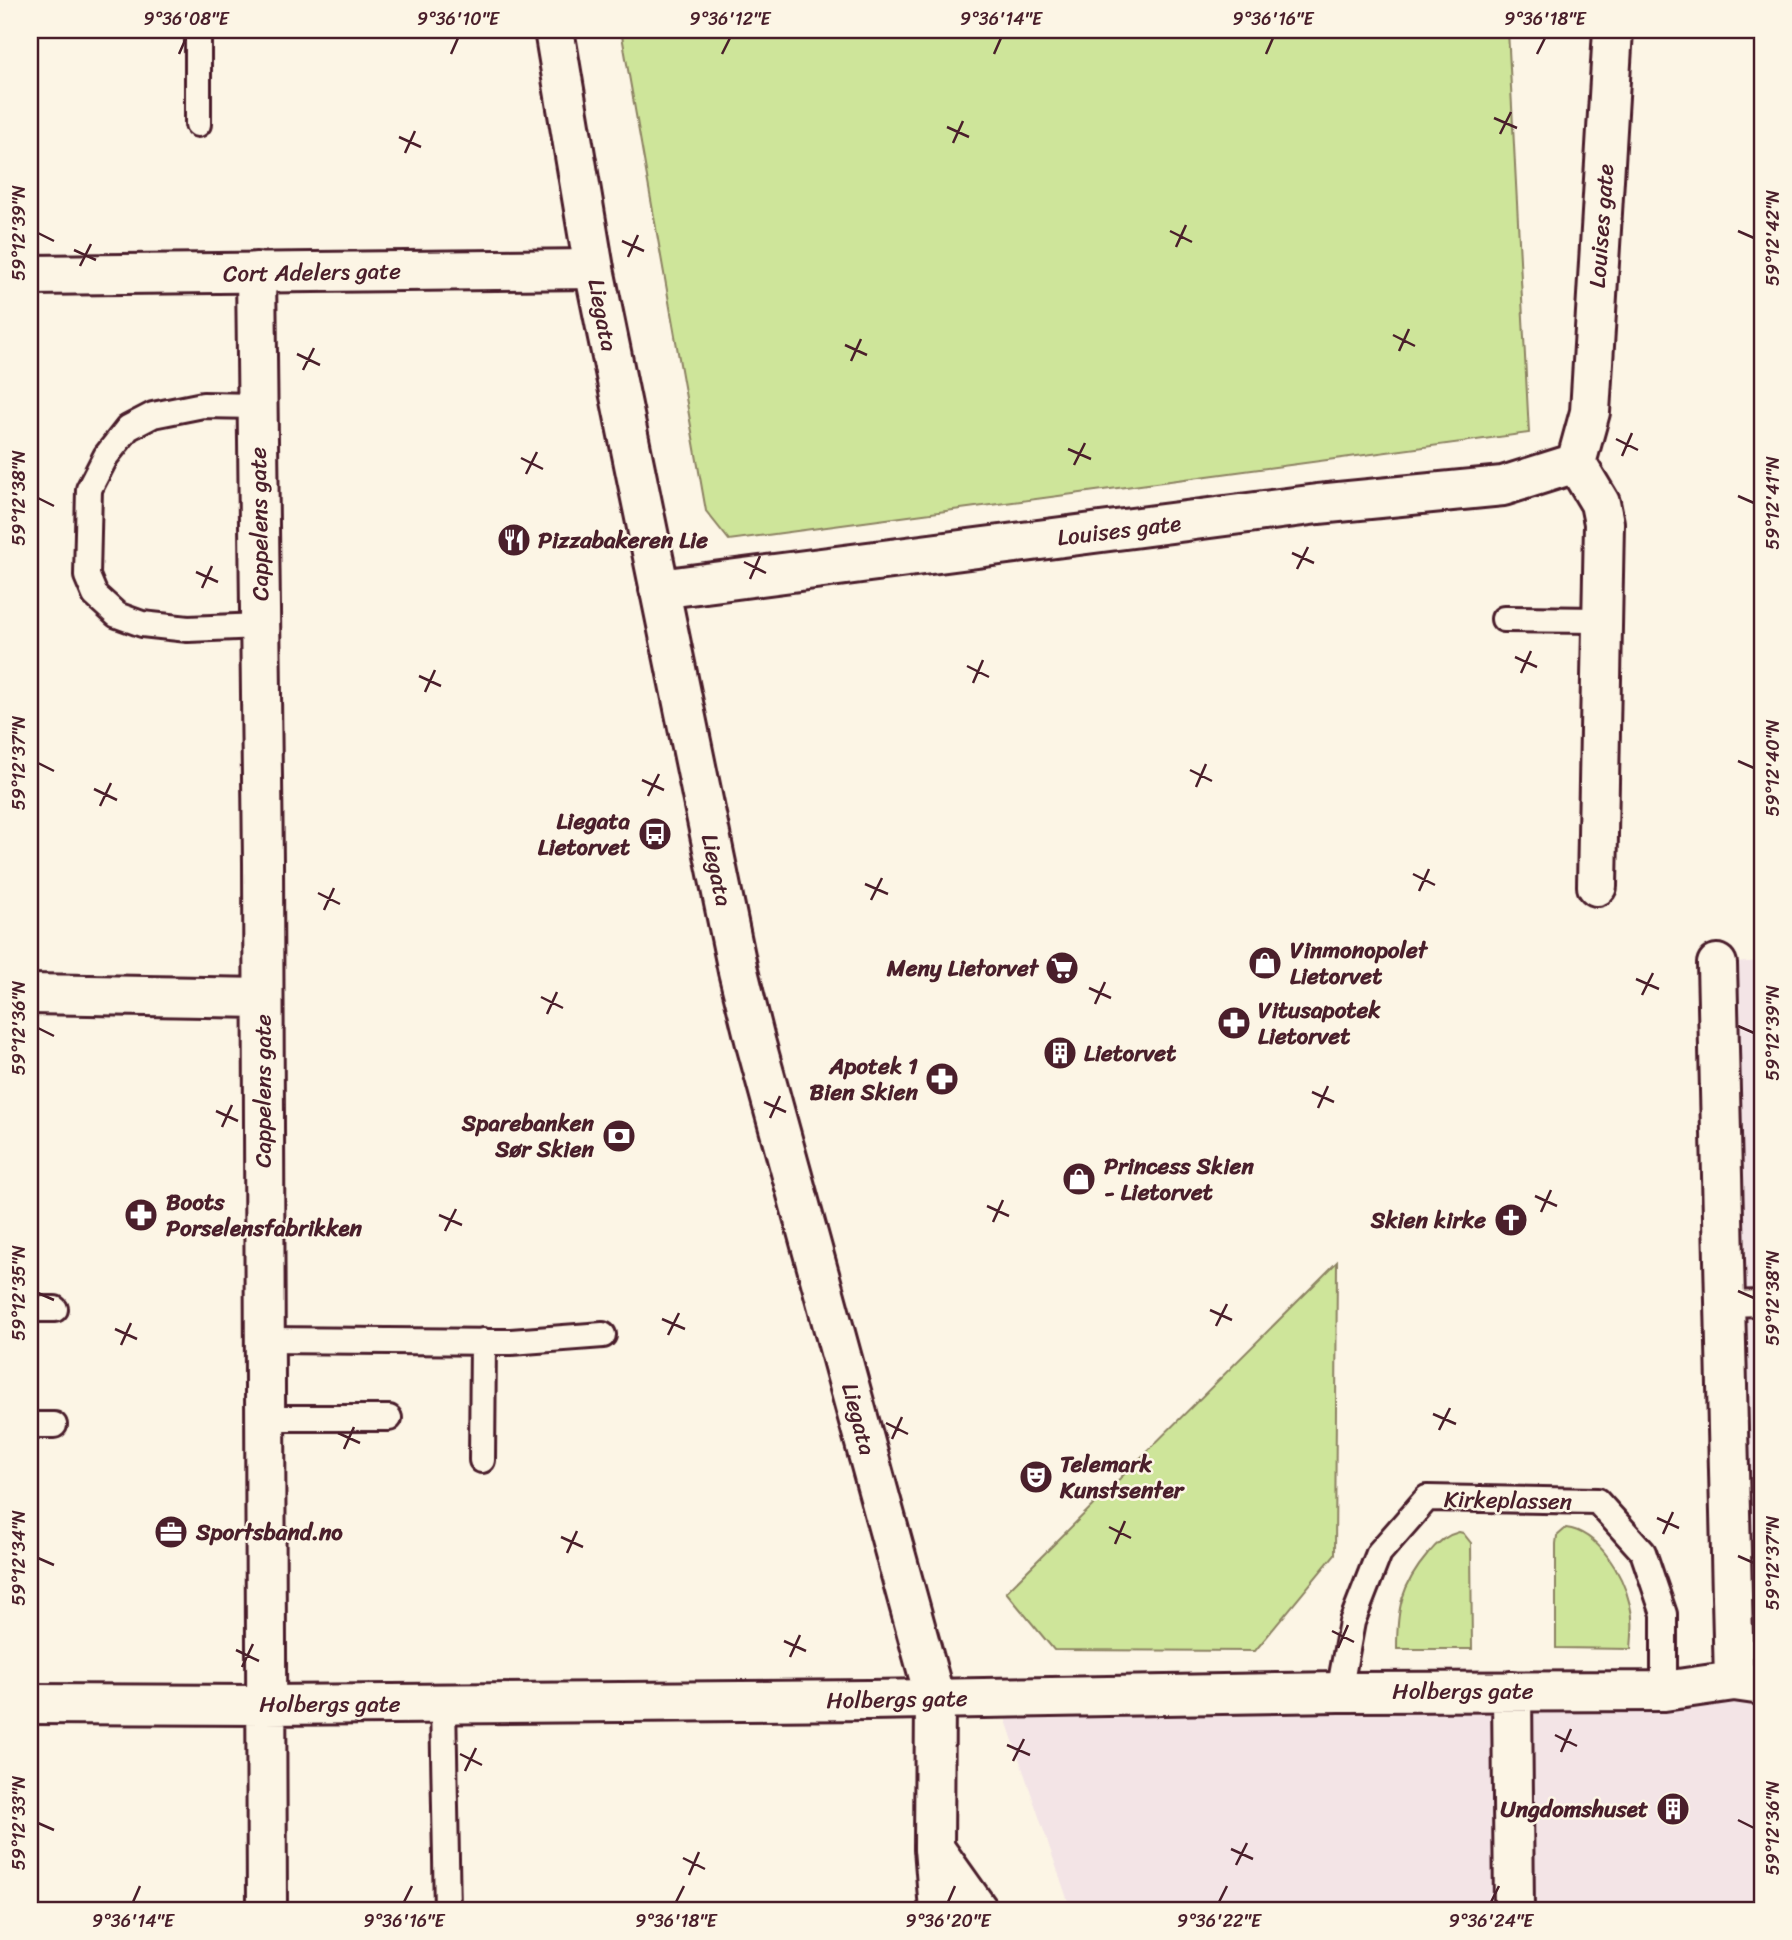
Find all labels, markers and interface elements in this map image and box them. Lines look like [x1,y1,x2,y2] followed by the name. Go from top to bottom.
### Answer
[143,3,230,35] text: 9°36'08"E
[417,3,500,35] text: 9°36'10"E
[689,3,772,35] text: 9°36'12"E
[960,3,1043,35] text: 9°36'14"E
[1233,3,1314,35] text: 9°36'16"E
[1504,3,1587,35] text: 9°36'18"E
[1577,163,1626,289] street label: Louises gate
[3,185,35,281] text: 59°12'39"N
[1757,189,1789,286] text: 59°12'42"N
[223,250,402,295] street label: Cort Adelers gate
[575,275,630,355] street label: Liegata
[238,447,281,601] street label: Cappelens gate
[3,450,35,546] text: 59°12'38"N
[1757,456,1789,550] text: 59°12'41"N
[1055,503,1183,558] street label: Louises gate
[538,520,708,561] place label: Pizzabakeren Lie
[495,521,533,559] restaurant icon: Pizzabakeren Lie
[3,715,35,810] text: 59°12'37"N
[1757,719,1789,817] text: 59°12'40"N
[538,801,630,868] place label: Liegata Lietorvet
[636,815,674,853] bus stop icon: Liegata Lietorvet
[689,830,744,910] street label: Liegata
[1290,930,1429,997] place label: Vinmonopolet Lietorvet
[1246,944,1284,982] shop icon: Vinmonopolet Lietorvet
[886,948,1040,989] place label: Meny Lietorvet
[1043,949,1081,987] supermarket icon: Meny Lietorvet
[3,980,35,1075] text: 59°12'36"N
[1757,985,1789,1081] text: 59°12'39"N
[1258,990,1381,1057] place label: Vitusapotek Lietorvet
[1215,1004,1253,1042] pharmacy icon: Vitusapotek Lietorvet
[243,1014,284,1168] street label: Cappelens gate
[1084,1033,1176,1074] place label: Lietorvet
[1041,1034,1079,1072] building icon: Lietorvet
[810,1046,918,1113] place label: Apotek 1 Bien Skien
[923,1060,961,1098] pharmacy icon: Apotek 1 Bien Skien
[461,1103,595,1170] place label: Sparebanken Sør Skien
[600,1117,638,1155] bank icon: Sparebanken Sør Skien
[1104,1146,1254,1213] place label: Princess Skien - Lietorvet
[1060,1160,1098,1198] shop icon: Princess Skien - Lietorvet
[166,1182,363,1249] place label: Boots Porselensfabrikken
[122,1196,160,1234] pharmacy icon: Boots Porselensfabrikken
[1370,1200,1486,1241] place label: Skien kirke
[1492,1201,1530,1239] church icon: Skien kirke
[3,1245,35,1341] text: 59°12'35"N
[1757,1250,1789,1346] text: 59°12'38"N
[829,1378,888,1460] street label: Liegata
[1059,1444,1186,1511] place label: Telemark Kunstsenter
[1017,1458,1055,1496] theatre icon: Telemark Kunstsenter
[1444,1479,1572,1522] street label: Kirkeplassen
[3,1510,35,1606] text: 59°12'34"N
[195,1512,343,1553] place label: Sportsband.no
[152,1513,190,1551] office icon: Sportsband.no
[1757,1515,1789,1610] text: 59°12'37"N
[1392,1671,1534,1712] street label: Holbergs gate
[826,1678,968,1721] street label: Holbergs gate
[259,1684,401,1725] street label: Holbergs gate
[3,1775,35,1870] text: 59°12'33"N
[1757,1780,1789,1875] text: 59°12'36"N
[1501,1789,1648,1830] place label: Ungdomshuset
[1654,1790,1692,1828] building icon: Ungdomshuset
[92,1905,175,1937] text: 9°36'14"E
[364,1905,445,1937] text: 9°36'16"E
[635,1905,718,1937] text: 9°36'18"E
[906,1905,991,1937] text: 9°36'20"E
[1177,1905,1262,1937] text: 9°36'22"E
[1449,1905,1534,1937] text: 9°36'24"E

